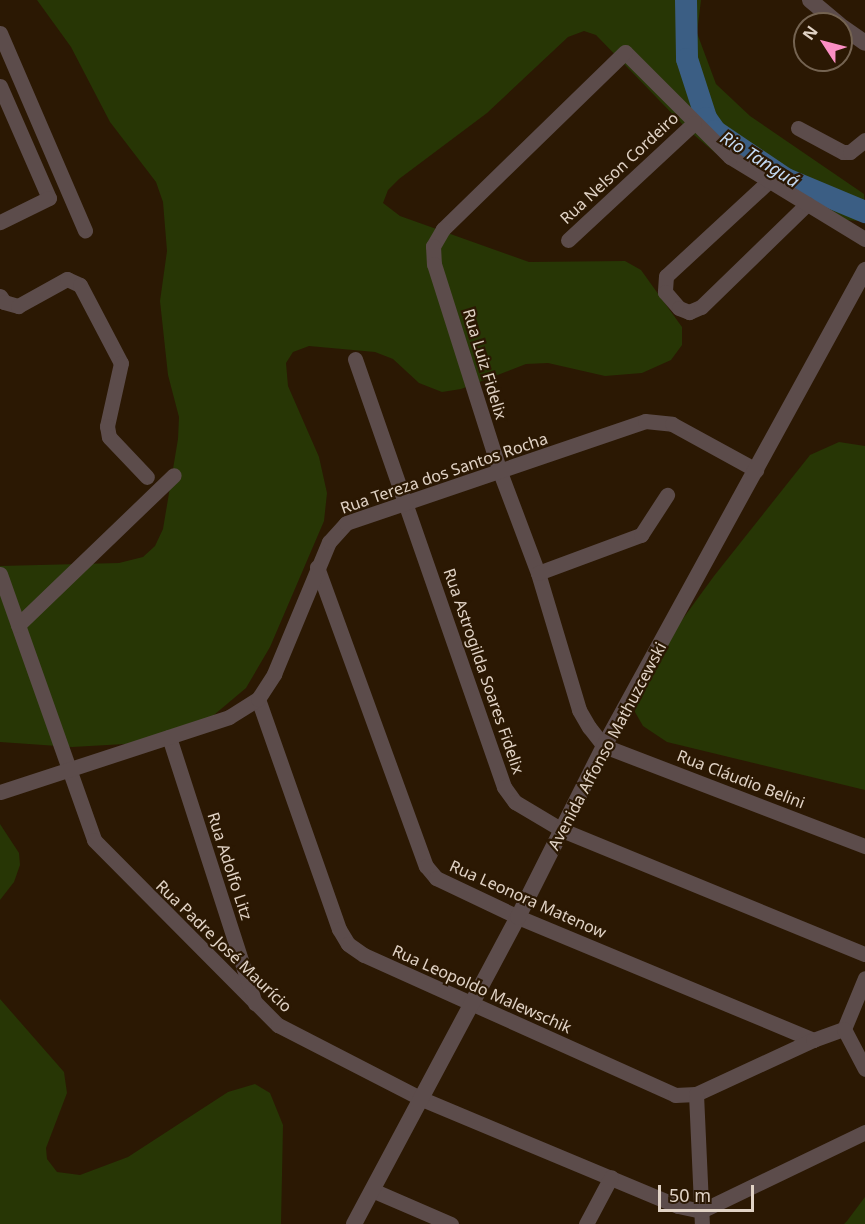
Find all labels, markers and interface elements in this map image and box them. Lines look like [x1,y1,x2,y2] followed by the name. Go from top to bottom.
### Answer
[793,12,853,72] north arrow
[797,21,823,44] text: N
[556,108,682,228] street label: Rua Nelson Cordeiro
[717,126,803,192] water label: Rio Tanguá
[459,306,511,422] street label: Rua Luiz Fidelix
[338,428,550,518] street label: Rua Tereza dos Santos Rocha
[440,566,528,776] street label: Rua Astrogilda Soares Fidelix
[544,639,670,853] street label: Avenida Affonso Mathuzcewski
[674,746,808,812] street label: Rua Cláudio Belini
[204,810,256,922] street label: Rua Adolfo Litz
[447,856,609,942] street label: Rua Leonora Matenow
[152,876,296,1016] street label: Rua Padre José Maurício
[389,941,575,1037] street label: Rua Leopoldo Malewschik
[661,1173,757,1211] scale bar
[669,1183,711,1207] text: 50 m

